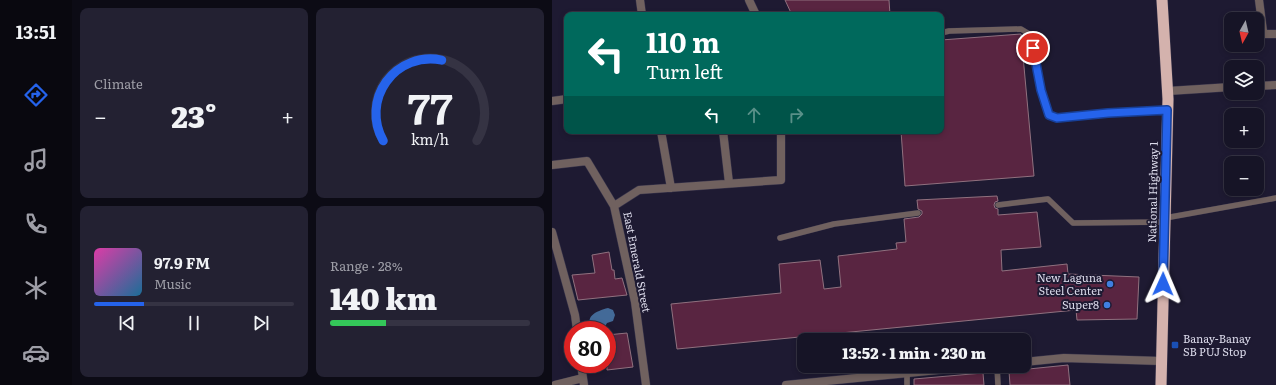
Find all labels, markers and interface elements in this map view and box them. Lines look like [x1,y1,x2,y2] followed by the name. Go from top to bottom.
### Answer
[1224,12,1264,52] north arrow
[1224,12,1264,196] map controls
[16,18,56,45] text: 13:51
[646,20,720,62] text: 110 m
[580,28,632,80] icon: left
[1016,31,1050,65] pin
[1022,37,1044,59] icon: arrive
[646,58,723,85] text: Turn left
[1224,60,1264,100] button: layers
[94,74,143,93] text: Climate
[407,75,453,137] text: 77
[22,81,50,109] icon: directions
[171,93,217,137] text: 23°
[94,99,107,132] text: −
[281,99,294,132] text: +
[701,104,723,126] icon: left
[743,104,765,126] icon: ahead
[785,104,807,126] icon: right
[1224,108,1264,148] button: +
[411,127,450,148] text: km/h
[1143,141,1161,243] street label: National Highway 1
[22,146,50,174] icon: music
[1224,156,1264,196] button: −
[22,210,50,238] icon: phone
[620,210,656,314] street label: East Emerald Street
[154,251,210,274] text: 97.9 FM
[330,256,403,275] text: Range · 28%
[1142,263,1184,305] position arrow
[1037,269,1103,298] place label: New Laguna Steel Center
[22,274,50,302] icon: climate
[154,274,191,293] text: Music
[330,275,437,319] text: 140 km
[1105,279,1115,289] marker: New Laguna Steel Center
[1062,296,1099,312] place label: Super8
[1102,300,1112,310] marker: Super8
[116,312,138,334] icon: previous
[183,312,205,334] icon: pause
[250,312,272,334] icon: next
[564,321,616,373] speed limit sign: 80
[1183,330,1251,359] place label: Banay-Banay SB PUJ Stop
[22,339,50,367] icon: car
[1170,340,1180,350] marker: Banay-Banay SB PUJ Stop
[842,341,986,364] text: 13:52 · 1 min · 230 m

